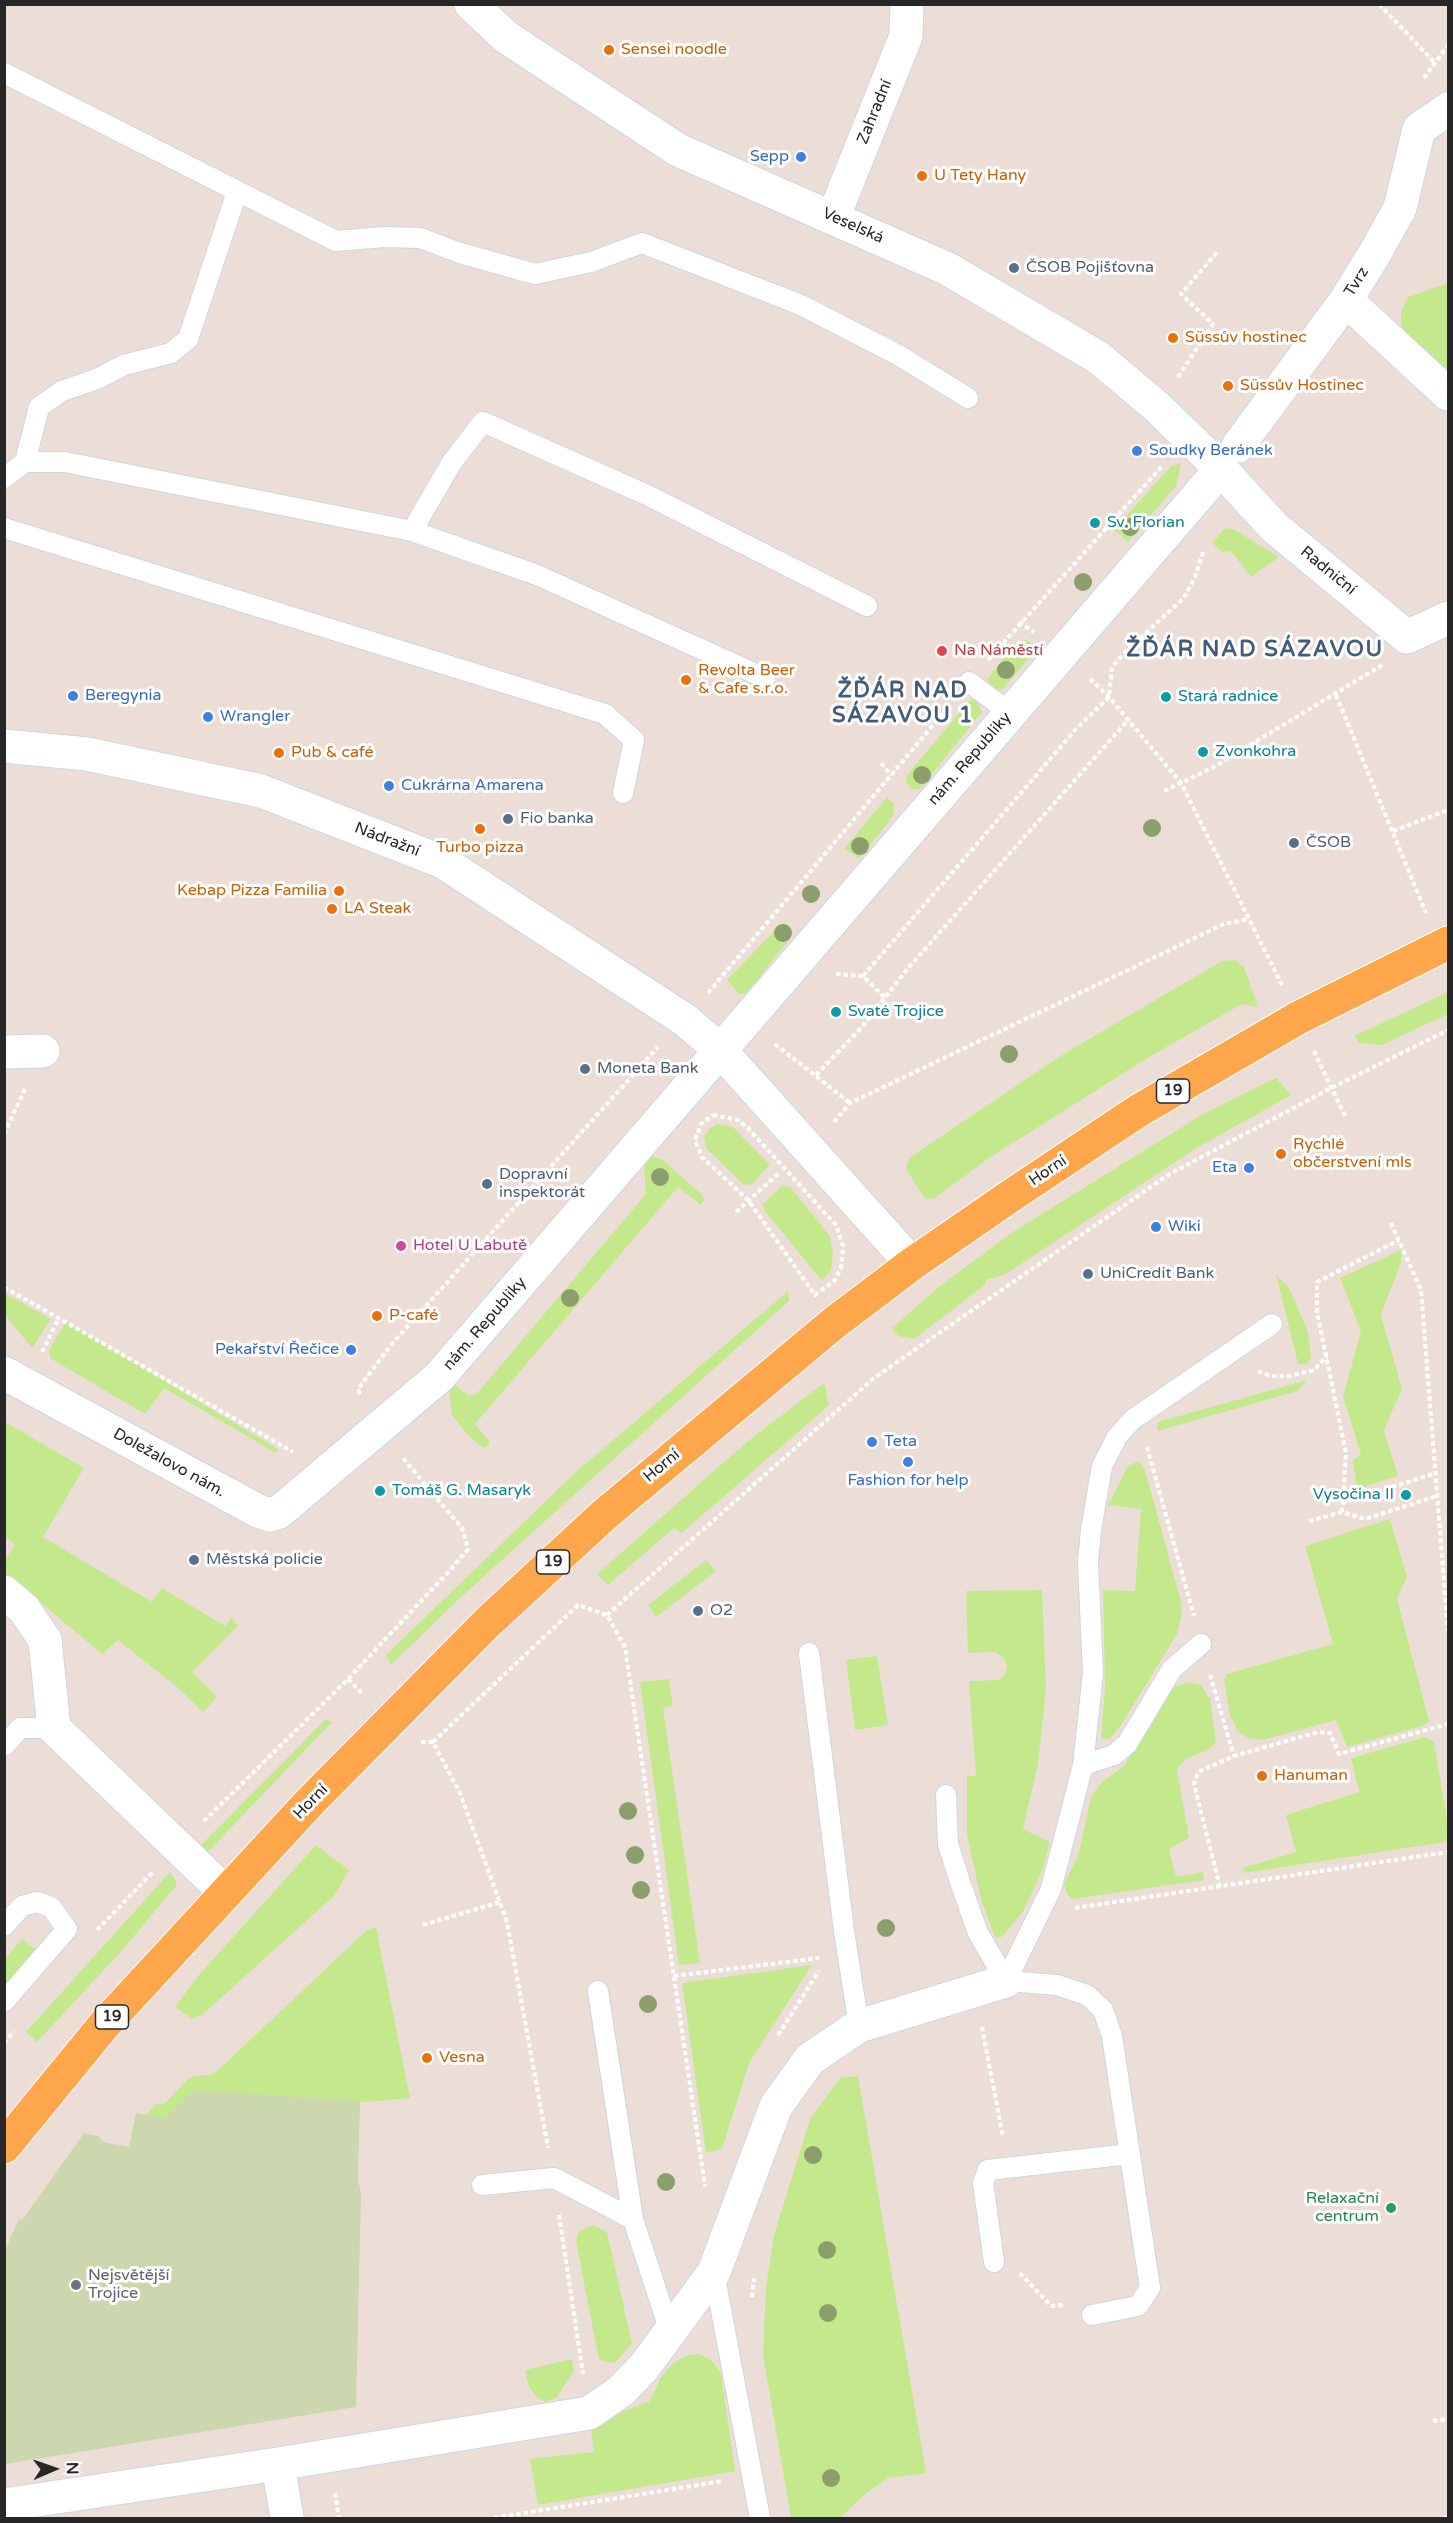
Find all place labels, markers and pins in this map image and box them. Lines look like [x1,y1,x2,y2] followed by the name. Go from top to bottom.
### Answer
[621,40,727,60] place label: Sensei noodle
[602,43,616,57] marker: Sensei noodle
[750,147,789,167] place label: Sepp
[794,150,808,164] marker: Sepp
[934,166,1026,186] place label: U Tety Hany
[915,169,929,183] marker: U Tety Hany
[1026,258,1154,278] place label: ČSOB Pojišťovna
[1007,261,1021,275] marker: ČSOB Pojišťovna
[1185,328,1307,348] place label: Süssův hostinec
[1166,331,1180,345] marker: Süssův hostinec
[1240,376,1364,396] place label: Süssův Hostinec
[1221,379,1235,393] marker: Süssův Hostinec
[1149,441,1273,461] place label: Soudky Beránek
[1130,444,1144,458] marker: Soudky Beránek
[1107,513,1185,533] place label: Sv. Florian
[1088,516,1102,530] marker: Sv. Florian
[954,641,1043,661] place label: Na Náměstí
[935,644,949,658] marker: Na Náměstí
[698,661,795,699] place label: Revolta Beer & Cafe s.r.o.
[679,673,693,687] marker: Revolta Beer & Cafe s.r.o.
[85,686,161,706] place label: Beregynia
[1178,687,1278,707] place label: Stará radnice
[66,689,80,703] marker: Beregynia
[1159,690,1173,704] marker: Stará radnice
[220,707,290,727] place label: Wrangler
[201,710,215,724] marker: Wrangler
[1215,742,1296,762] place label: Zvonkohra
[291,743,374,763] place label: Pub & café
[1196,745,1210,759] marker: Zvonkohra
[272,746,286,760] marker: Pub & café
[401,776,544,796] place label: Cukrárna Amarena
[382,779,396,793] marker: Cukrárna Amarena
[520,809,594,829] place label: Fio banka
[501,812,515,826] marker: Fio banka
[473,822,487,836] marker: Turbo pizza
[1306,833,1351,853] place label: ČSOB
[1287,836,1301,850] marker: ČSOB
[436,838,524,858] place label: Turbo pizza
[177,881,327,901] place label: Kebap Pizza Familia
[332,884,346,898] marker: Kebap Pizza Familia
[344,899,411,919] place label: LA Steak
[325,902,339,916] marker: LA Steak
[848,1002,944,1022] place label: Svaté Trojice
[829,1005,843,1019] marker: Svaté Trojice
[597,1059,699,1079] place label: Moneta Bank
[578,1062,592,1076] marker: Moneta Bank
[1293,1135,1412,1173] place label: Rychlé občerstvení mls
[1274,1147,1288,1161] marker: Rychlé občerstvení mls
[1212,1158,1237,1178] place label: Eta
[1242,1161,1256,1175] marker: Eta
[499,1165,585,1203] place label: Dopravní inspektorát
[480,1177,494,1191] marker: Dopravní inspektorát
[1168,1217,1201,1237] place label: Wiki
[1149,1220,1163,1234] marker: Wiki
[413,1236,527,1256] place label: Hotel U Labutě
[394,1239,408,1253] marker: Hotel U Labutě
[1100,1264,1214,1284] place label: UniCredit Bank
[1081,1267,1095,1281] marker: UniCredit Bank
[389,1306,438,1326] place label: P-café
[370,1309,384,1323] marker: P-café
[215,1340,339,1360] place label: Pekařství Řečice
[344,1343,358,1357] marker: Pekařství Řečice
[884,1432,917,1452] place label: Teta
[865,1435,879,1449] marker: Teta
[901,1455,915,1469] marker: Fashion for help
[847,1471,969,1491] place label: Fashion for help
[392,1481,531,1501] place label: Tomáš G. Masaryk
[373,1484,387,1498] marker: Tomáš G. Masaryk
[1313,1485,1394,1505] place label: Vysočina II
[1399,1488,1413,1502] marker: Vysočina II
[206,1550,323,1570] place label: Městská policie
[187,1553,201,1567] marker: Městská policie
[710,1601,733,1621] place label: O2
[691,1604,705,1618] marker: O2
[1274,1766,1348,1786] place label: Hanuman
[1255,1769,1269,1783] marker: Hanuman
[439,2048,485,2068] place label: Vesna
[420,2051,434,2065] marker: Vesna
[1306,2189,1379,2227] place label: Relaxační centrum
[1384,2201,1398,2215] marker: Relaxační centrum
[88,2266,170,2304] place label: Nejsvětější Trojice
[69,2278,83,2292] marker: Nejsvětější Trojice

